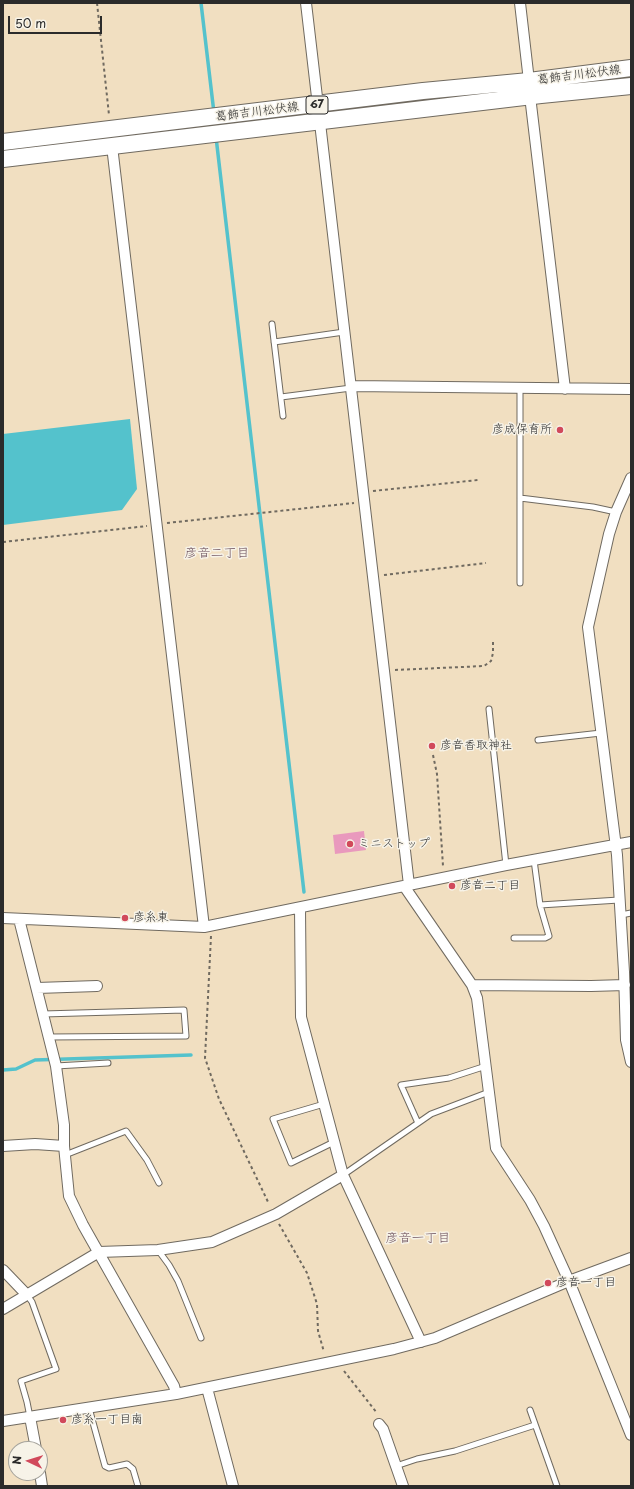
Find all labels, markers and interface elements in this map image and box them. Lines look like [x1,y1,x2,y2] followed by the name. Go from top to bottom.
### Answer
[10,8,104,34] scale bar
[15,14,46,32] text: 50 m
[536,63,622,87] street label: 葛飾吉川松伏線
[306,96,328,114] road number: 67
[214,100,300,124] street label: 葛飾吉川松伏線
[492,423,552,437] place label: 彦成保育所
[555,425,565,435] marker: 彦成保育所
[185,545,249,561] district label: 彦音二丁目
[440,739,512,753] place label: 彦音香取神社
[427,741,437,751] marker: 彦音香取神社
[358,837,430,851] place label: ミニストップ
[345,839,355,849] marker: ミニストップ
[460,879,520,893] place label: 彦音二丁目
[447,881,457,891] marker: 彦音二丁目
[133,911,169,925] place label: 彦糸東
[120,913,130,923] marker: 彦糸東
[386,1230,450,1246] district label: 彦音一丁目
[556,1276,616,1290] place label: 彦音一丁目
[543,1278,553,1288] marker: 彦音一丁目
[71,1413,143,1427] place label: 彦糸一丁目南
[58,1415,68,1425] marker: 彦糸一丁目南
[8,1441,48,1481] north arrow
[8,1455,25,1465] text: N

